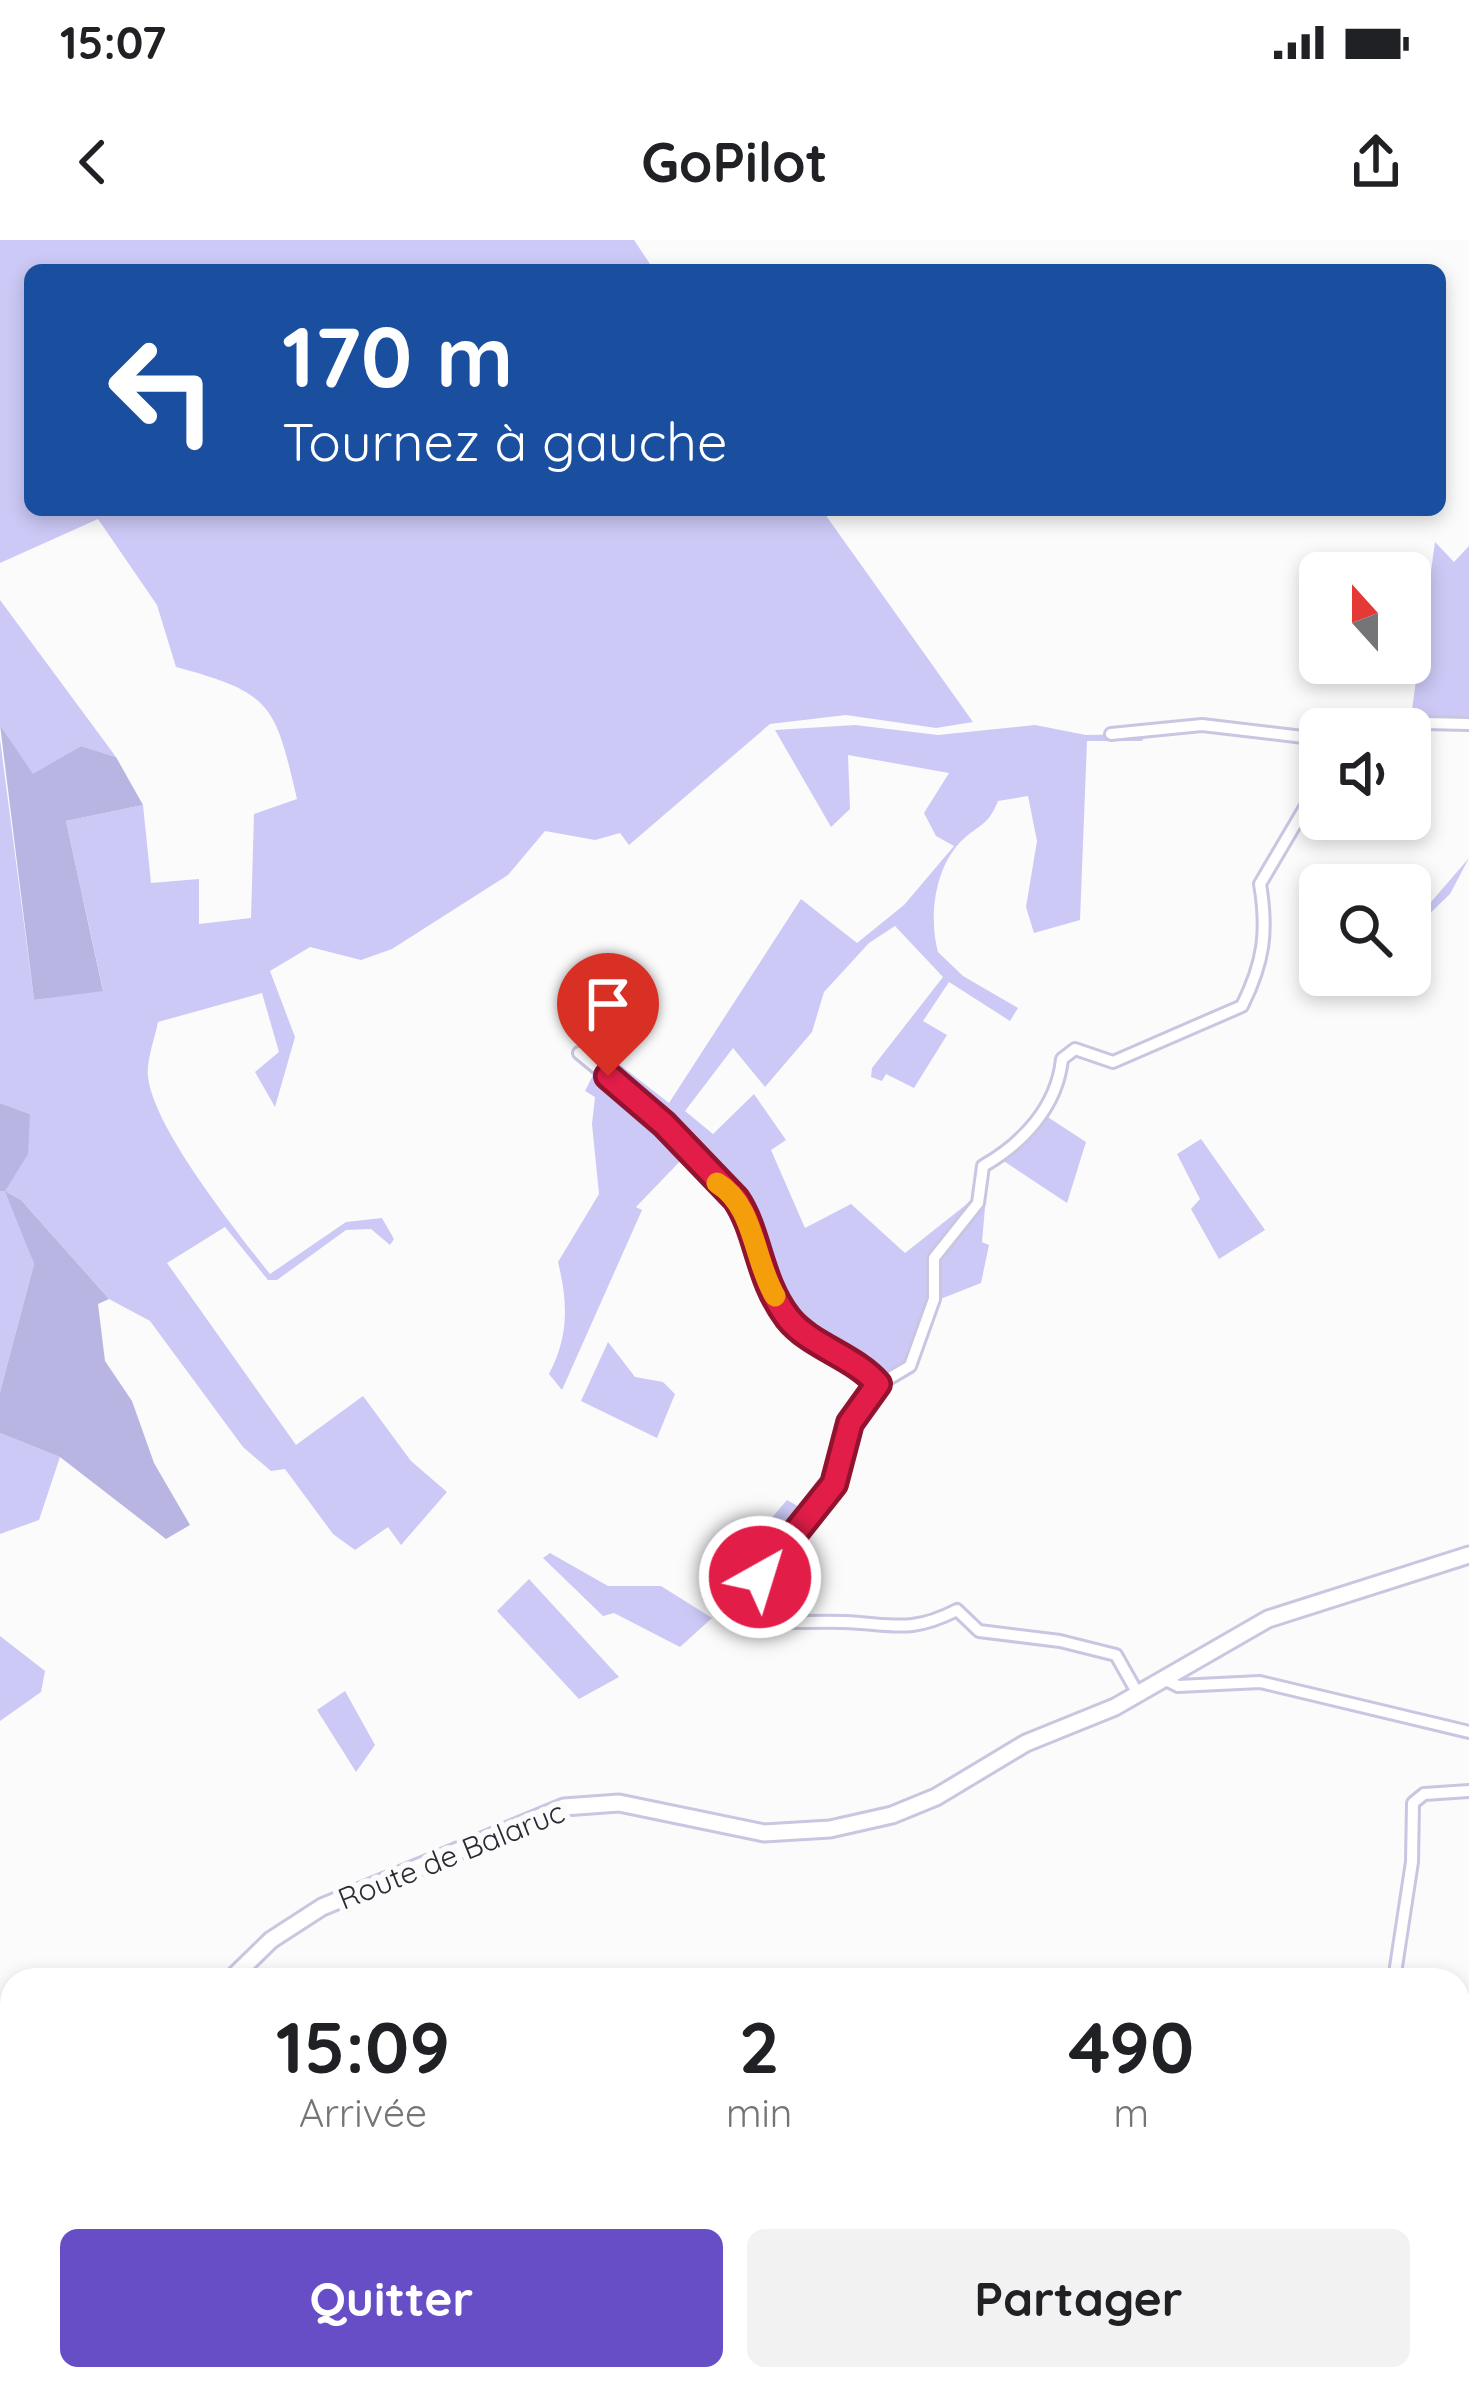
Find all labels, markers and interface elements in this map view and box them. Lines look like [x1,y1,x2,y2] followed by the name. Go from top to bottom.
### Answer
[60,14,166,70] text: 15:07
[641,128,828,196] text: GoPilot
[60,129,126,195] icon: back
[1343,129,1409,195] icon: share
[282,303,513,408] text: 170 m
[84,312,240,468] icon: left
[282,407,728,475] text: Tournez à gauche
[1299,552,1431,684] north arrow
[1299,552,1431,996] map controls
[1299,708,1431,840] button: sound
[1299,864,1431,996] button: search
[557,953,659,1076] pin
[575,971,641,1037] icon: arrive
[697,1514,823,1640] position arrow
[332,1792,570,1918] street label: Route de Balaruc
[276,2001,450,2091] text: 15:09
[739,2001,780,2091] text: 2
[1068,2001,1194,2091] text: 490
[299,2088,427,2137] text: Arrivée
[726,2088,792,2137] text: min
[1113,2088,1149,2137] text: m
[60,2229,723,2367] button: Quitter
[747,2229,1410,2367] button: Partager

